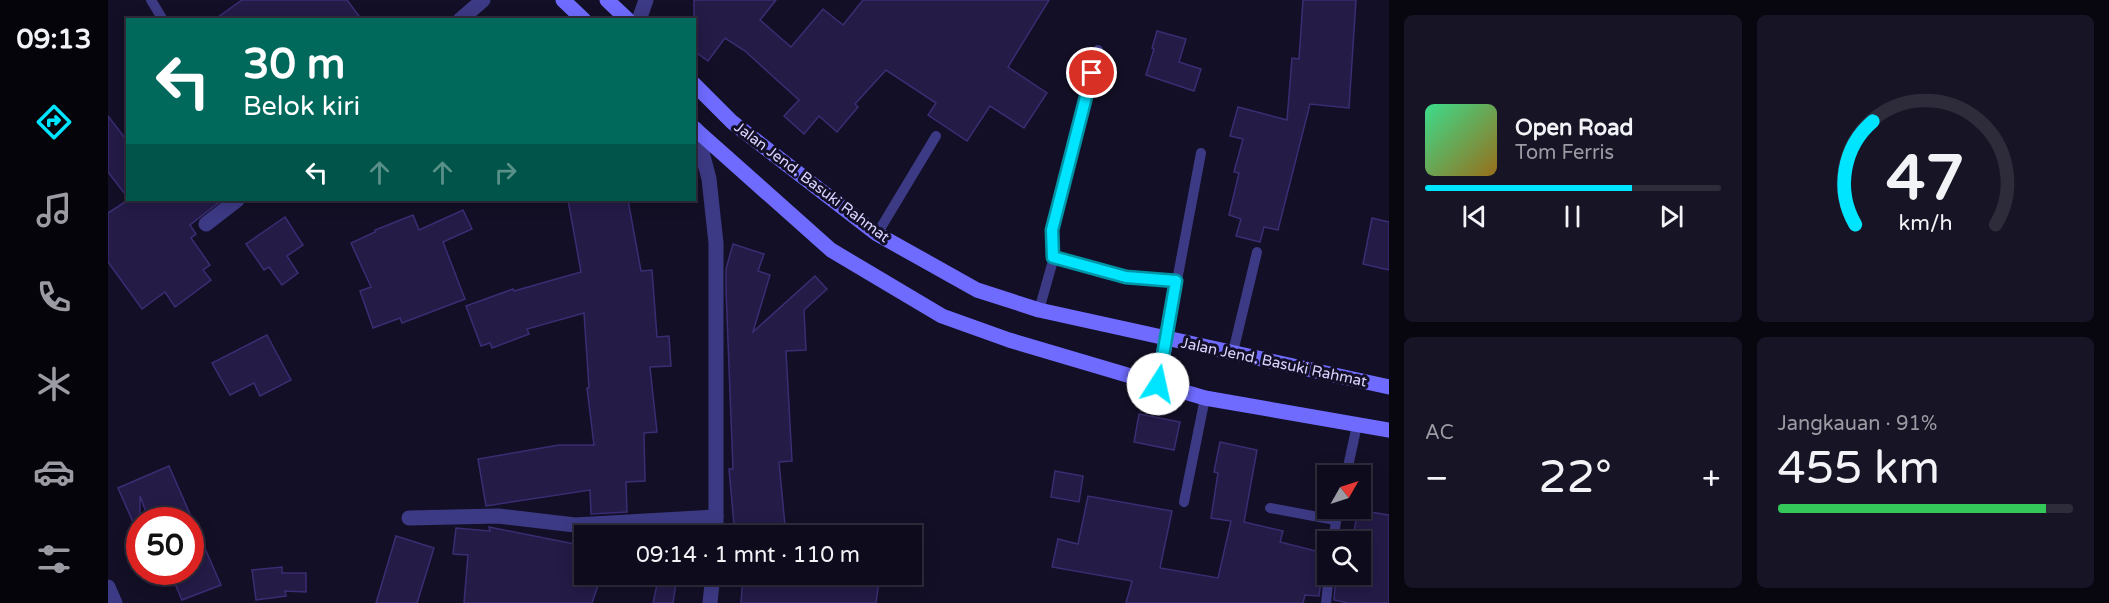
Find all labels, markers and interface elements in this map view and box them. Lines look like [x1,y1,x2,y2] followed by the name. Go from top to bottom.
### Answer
[17,23,91,56] text: 09:13
[243,39,345,90] text: 30 m
[144,42,222,120] icon: left
[1066,47,1117,98] pin
[1075,56,1108,89] icon: arrive
[243,90,360,123] text: Belok kiri
[33,101,75,143] icon: directions
[1515,115,1633,141] text: Open Road
[731,118,893,246] street label: Jalan Jend. Basuki Rahmat
[1515,141,1614,165] text: Tom Ferris
[1886,143,1964,218] text: 47
[300,156,333,189] icon: left
[363,156,396,189] icon: ahead
[426,156,459,189] icon: ahead
[489,156,522,189] icon: right
[33,189,75,231] icon: music
[1458,200,1491,233] icon: previous
[1556,200,1589,233] icon: pause
[1655,200,1688,233] icon: next
[1898,211,1952,237] text: km/h
[33,276,75,318] icon: phone
[1179,334,1369,391] street label: Jalan Jend. Basuki Rahmat
[1126,352,1190,416] position arrow
[33,363,75,405] icon: climate
[1778,412,1937,436] text: Jangkauan · 91%
[1425,421,1454,445] text: AC
[1778,442,1940,496] text: 455 km
[33,451,75,493] icon: car
[1538,451,1612,505] text: 22°
[1425,459,1449,498] text: −
[1702,459,1720,498] text: +
[1317,465,1371,519] north arrow
[1317,465,1371,585] map controls
[126,507,204,585] speed limit sign: 50
[1317,531,1371,585] button: search
[33,538,75,580] icon: filters
[636,542,860,568] text: 09:14 · 1 mnt · 110 m

